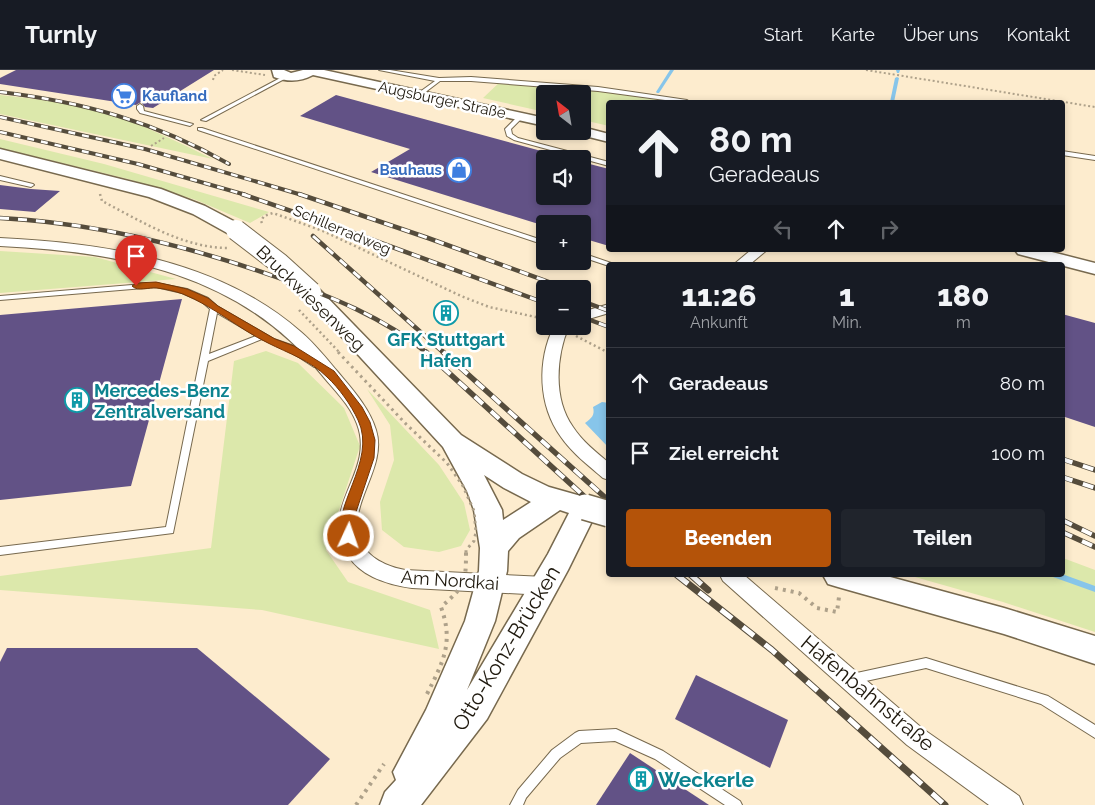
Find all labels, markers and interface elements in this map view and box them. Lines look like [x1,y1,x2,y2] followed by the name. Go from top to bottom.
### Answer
[25,20,97,49] text: Turnly
[764,24,803,45] text: Start
[831,24,875,45] text: Karte
[903,24,978,45] text: Über uns
[1006,24,1070,45] text: Kontakt
[377,78,508,122] street label: Augsburger Straße
[111,83,137,109] supermarket icon: Kaufland
[536,85,591,140] north arrow
[536,85,591,335] map controls
[142,87,207,105] place label: Kaufland
[709,119,793,160] text: 80 m
[626,120,691,185] icon: ahead
[536,150,591,205] button: sound
[446,157,472,183] shop icon: Bauhaus
[380,161,442,179] place label: Bauhaus
[709,161,820,187] text: Geradeaus
[290,201,394,259] street label: Schillerradweg
[536,215,591,270] button: +
[769,215,797,243] icon: left
[822,215,850,243] icon: ahead
[875,215,903,243] icon: right
[115,235,157,286] pin
[252,241,370,355] street label: Bruckwiesenweg
[122,242,150,270] icon: arrive
[682,278,756,313] text: 11:26
[839,278,855,313] text: 1
[937,278,990,313] text: 180
[536,280,591,335] button: −
[433,300,459,326] building icon: GFK Stuttgart Hafen
[690,313,748,332] text: Ankunft
[832,313,862,332] text: Min.
[956,313,971,332] text: m
[387,329,505,371] place label: GFK Stuttgart Hafen
[626,369,654,397] icon: ahead
[669,372,768,394] text: Geradeaus
[1000,372,1045,394] text: 80 m
[94,380,230,422] place label: Mercedes-Benz Zentralversand
[64,387,90,413] building icon: Mercedes-Benz Zentralversand
[626,439,654,467] icon: arrive
[669,442,779,464] text: Ziel erreicht
[991,442,1045,464] text: 100 m
[322,509,374,561] position arrow
[626,509,831,567] button: Beenden
[841,509,1045,567] button: Teilen
[447,561,565,735] street label: Otto-Konz-Brücken
[400,566,500,594] street label: Am Nordkai
[796,630,940,756] street label: Hafenbahnstraße
[628,766,654,792] building icon: Weckerle
[658,767,755,792] place label: Weckerle

